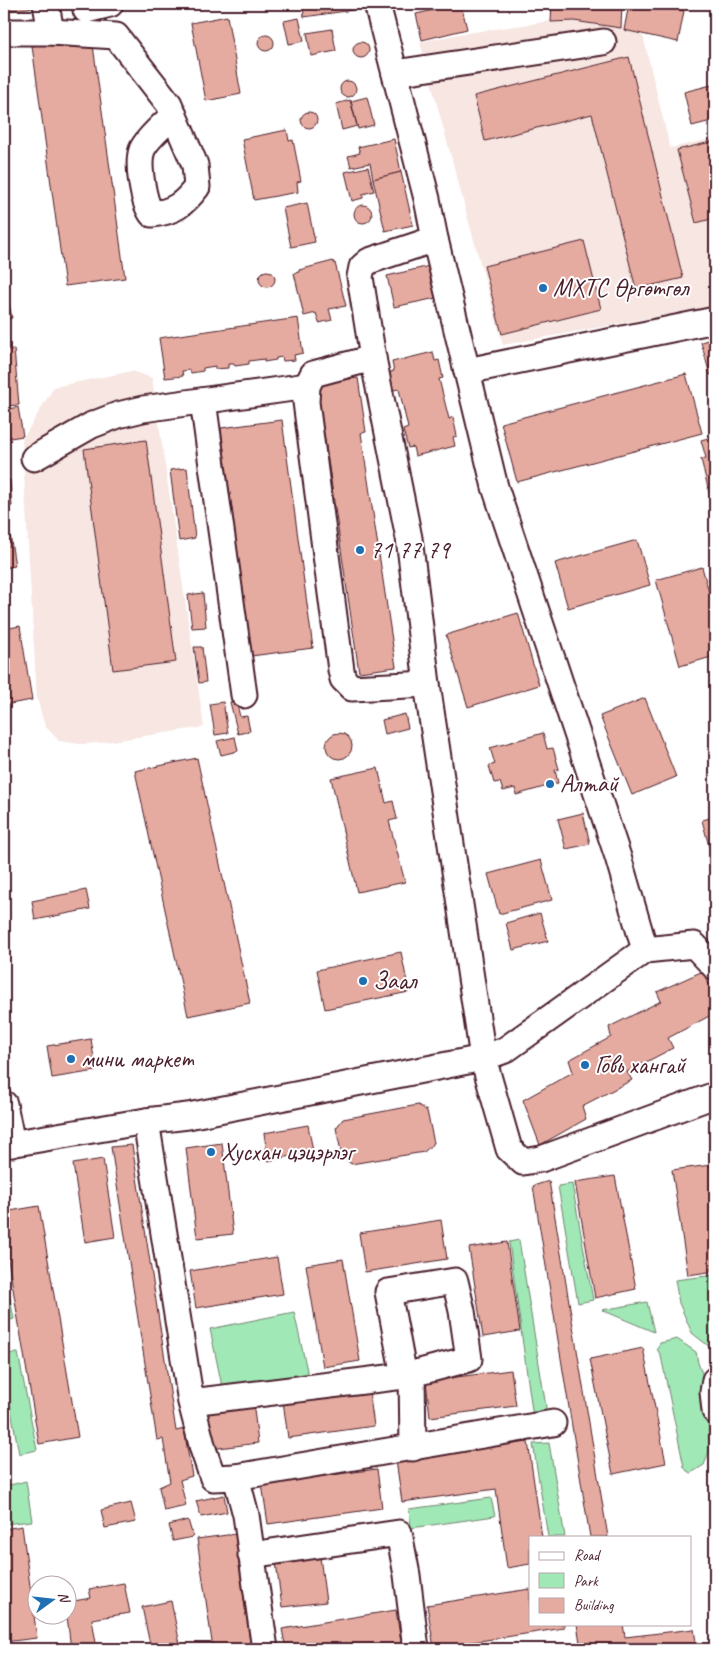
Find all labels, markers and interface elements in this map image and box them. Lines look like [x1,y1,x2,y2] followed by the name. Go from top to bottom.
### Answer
[553,272,690,304] place label: МХТС Өргөтгөл
[537,282,549,294] marker: МХТС Өргөтгөл
[370,534,451,566] place label: 71 77 79
[354,544,366,556] marker: 71 77 79
[560,768,620,800] place label: Алтай
[544,778,556,790] marker: Алтай
[373,965,419,997] place label: Заал
[357,975,369,987] marker: Заал
[81,1043,195,1075] place label: мини маркет
[595,1049,687,1081] place label: Говь хангай
[65,1053,77,1065] marker: мини маркет
[579,1059,591,1071] marker: Говь хангай
[221,1136,356,1168] place label: Хусхан цэцэрлэг
[205,1146,217,1158] marker: Хусхан цэцэрлэг
[529,1536,692,1626] legend
[574,1546,601,1565] text: Road
[574,1572,599,1591] text: Park
[28,1576,78,1626] north arrow
[55,1590,74,1605] text: N
[574,1596,614,1615] text: Building

